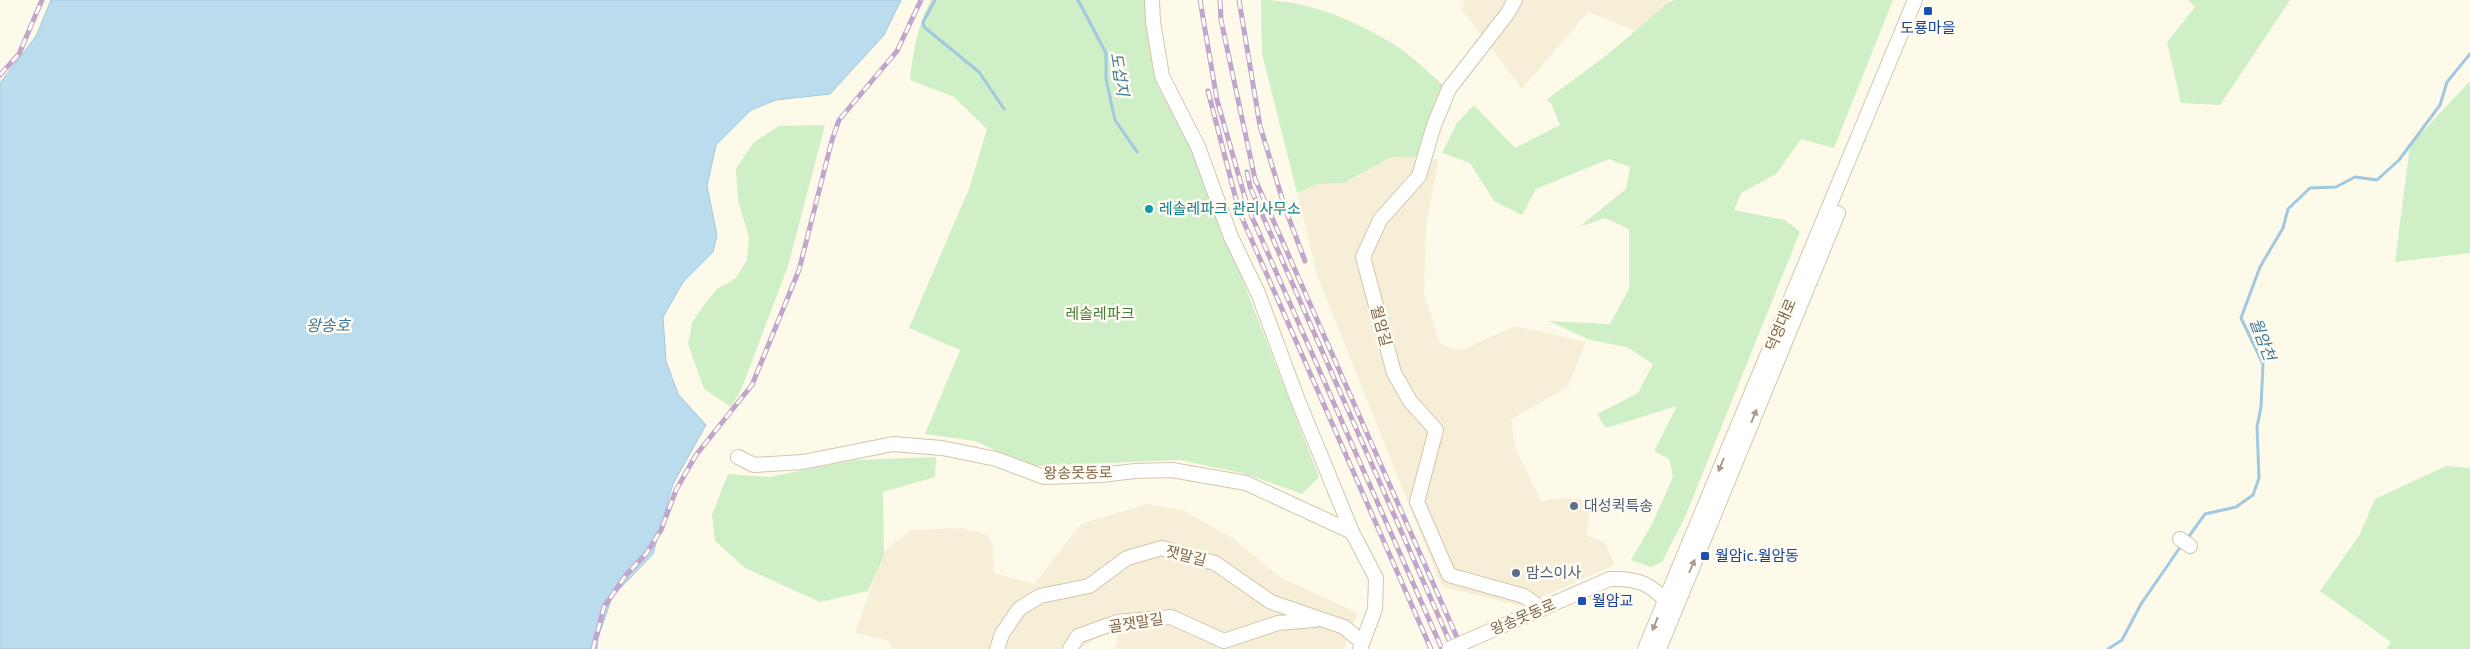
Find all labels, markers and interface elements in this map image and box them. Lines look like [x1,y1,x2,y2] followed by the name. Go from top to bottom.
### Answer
[1922,5,1934,17] marker: 도룡마을
[1900,17,1956,37] place label: 도룡마을
[1106,50,1135,99] water label: 도섭지
[1159,198,1301,218] place label: 레솔레파크 관리사무소
[1143,203,1155,215] marker: 레솔레파크 관리사무소
[1760,295,1800,354] street label: 덕영대로
[1065,303,1135,323] park label: 레솔레파크
[1367,303,1397,348] street label: 월암길
[306,314,351,336] water label: 왕송호
[2245,314,2282,366] water label: 월암천
[1751,408,1758,423] one-way arrow
[1717,458,1725,472] one-way arrow
[1043,461,1113,483] street label: 왕송못동로
[1584,495,1653,515] place label: 대성퀵특송
[1568,500,1580,512] marker: 대성퀵특송
[1164,540,1209,570] street label: 잿말길
[1715,545,1799,565] place label: 월암ic.월암동
[1699,550,1711,562] marker: 월암ic.월암동
[1688,558,1696,573] one-way arrow
[1526,562,1581,582] place label: 맘스이사
[1510,567,1522,579] marker: 맘스이사
[1592,590,1633,610] place label: 월암교
[1487,593,1558,639] street label: 왕송못동로
[1576,595,1588,607] marker: 월암교
[1107,608,1165,636] street label: 골잿말길
[1651,617,1659,632] one-way arrow

